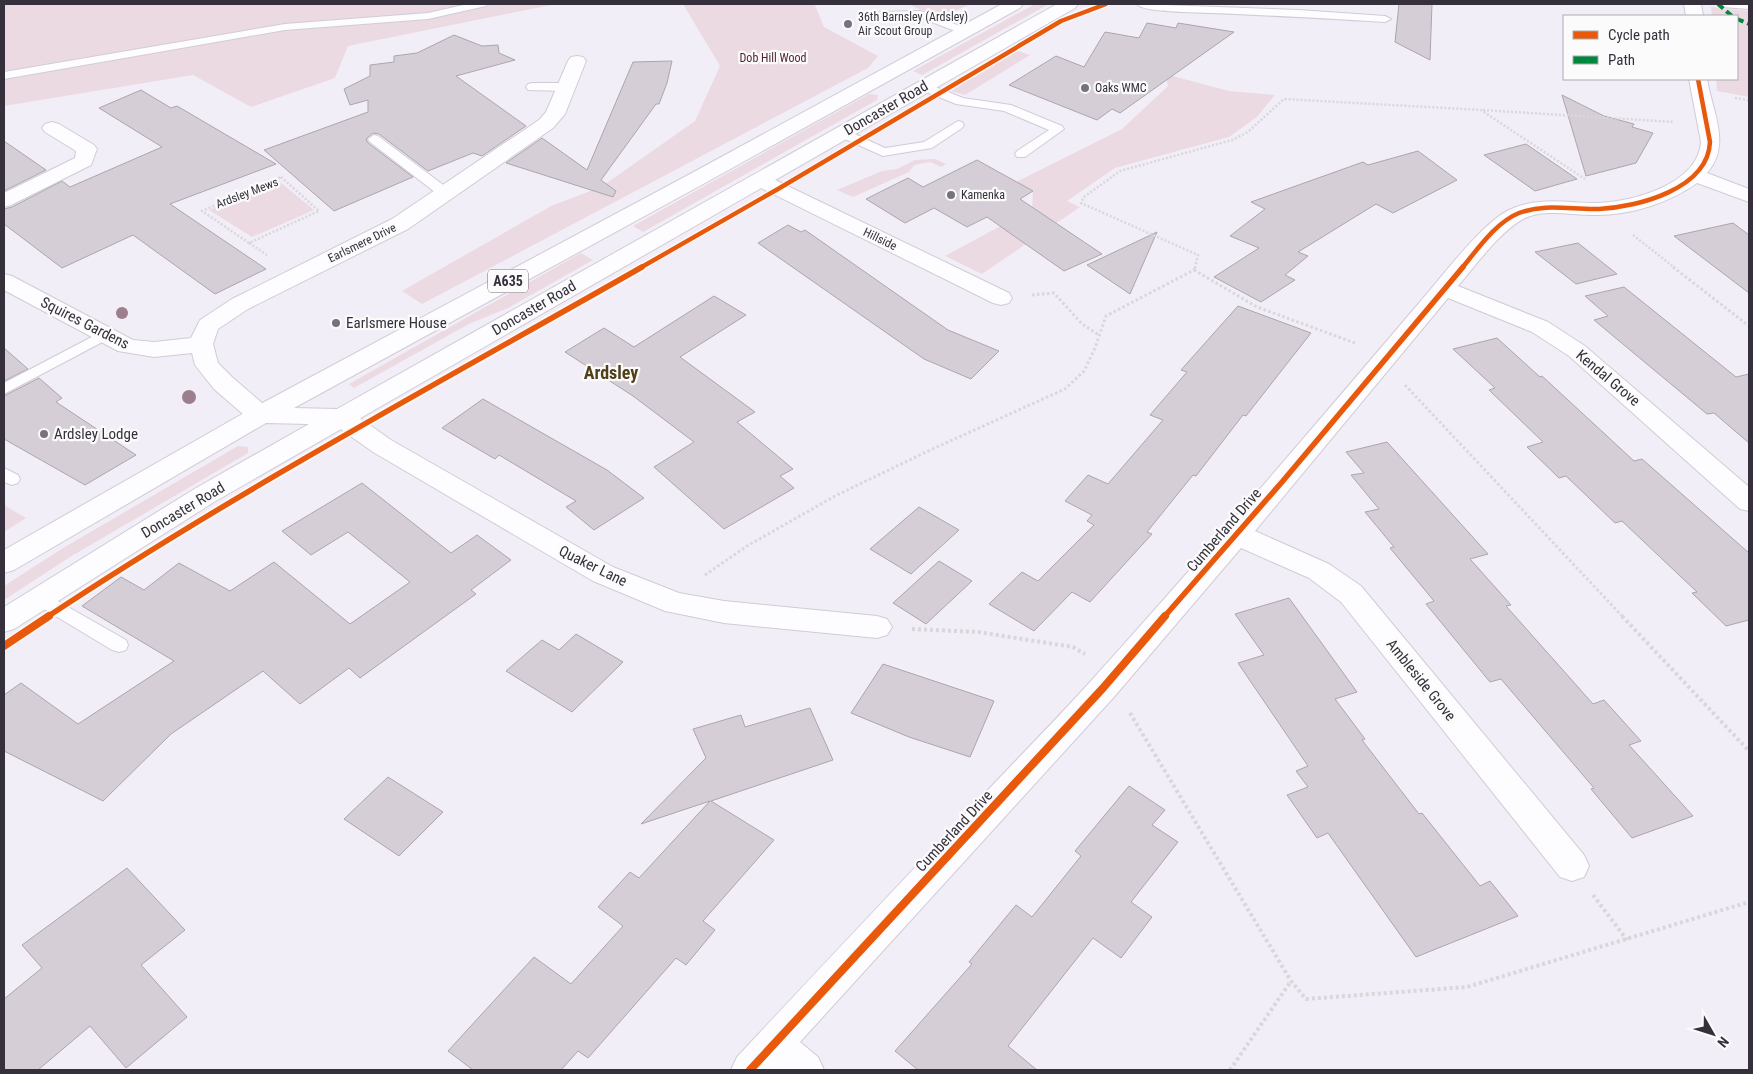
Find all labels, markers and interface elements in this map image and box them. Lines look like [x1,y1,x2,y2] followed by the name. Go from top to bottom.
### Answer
[858,10,968,38] place label: 36th Barnsley (Ardsley) Air Scout Group
[1563,15,1738,80] legend
[842,18,854,30] marker: 36th Barnsley (Ardsley) Air Scout Group
[1608,26,1670,44] text: Cycle path
[740,51,807,65] park label: Dob Hill Wood
[1608,51,1635,69] text: Path
[841,77,931,139] street label: Doncaster Road
[1095,81,1147,95] place label: Oaks WMC
[1079,82,1091,94] marker: Oaks WMC
[214,175,280,211] street label: Ardsley Mews
[961,188,1005,202] place label: Kamenka
[945,189,957,201] marker: Kamenka
[326,220,399,266] street label: Earlsmere Drive
[861,225,899,253] street label: Hillside
[488,270,528,292] road number: A635
[489,277,579,339] street label: Doncaster Road
[38,293,132,353] street label: Squires Gardens
[346,314,447,332] place label: Earlsmere House
[330,317,342,329] marker: Earlsmere House
[1572,346,1644,410] street label: Kendal Grove
[584,362,638,383] district label: Ardsley
[54,425,138,443] place label: Ardsley Lodge
[38,428,50,440] marker: Ardsley Lodge
[138,478,228,542] street label: Doncaster Road
[1183,485,1265,575] street label: Cumberland Drive
[556,542,630,590] street label: Quaker Lane
[1383,635,1459,725] street label: Ambleside Grove
[912,787,996,875] street label: Cumberland Drive
[1688,1009,1738,1059] north arrow
[1714,1034,1732,1051] text: N

